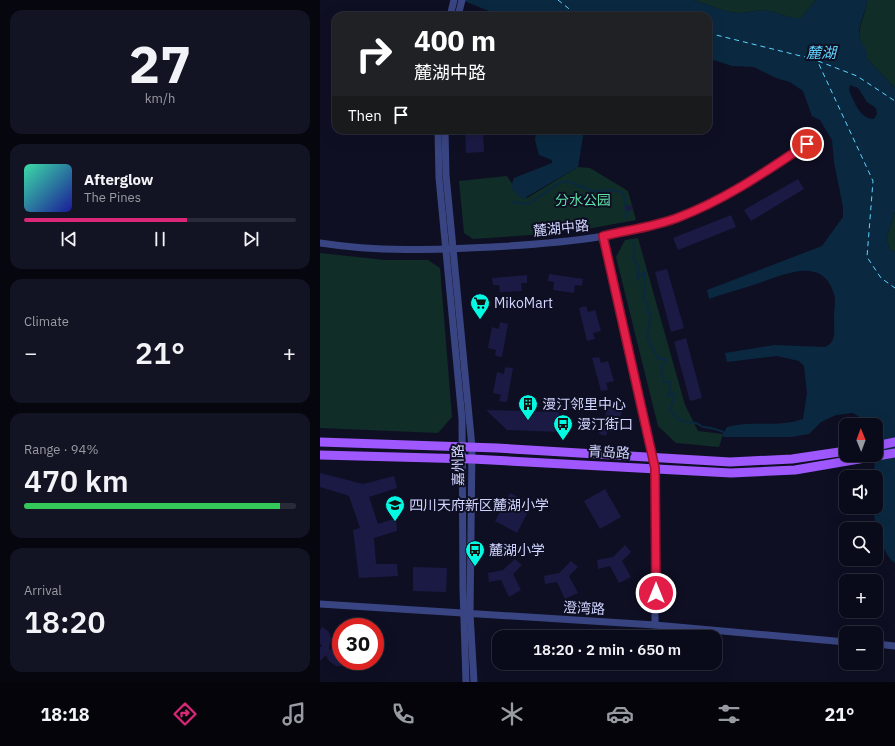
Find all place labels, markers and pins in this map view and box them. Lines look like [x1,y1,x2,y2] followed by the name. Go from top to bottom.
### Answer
[790,127,824,161] pin
[469,292,491,320] supermarket icon: MikoMart
[494,294,553,312] place label: MikoMart
[517,393,539,421] building icon: 漫汀邻里中心
[542,395,626,413] place label: 漫汀邻里中心
[552,413,574,441] bus stop icon: 漫汀街口
[577,415,633,433] place label: 漫汀街口
[384,494,406,522] school or university icon: 四川天府新区麓湖小学
[409,496,549,514] place label: 四川天府新区麓湖小学
[464,539,486,567] bus stop icon: 麓湖小学
[489,541,545,559] place label: 麓湖小学

